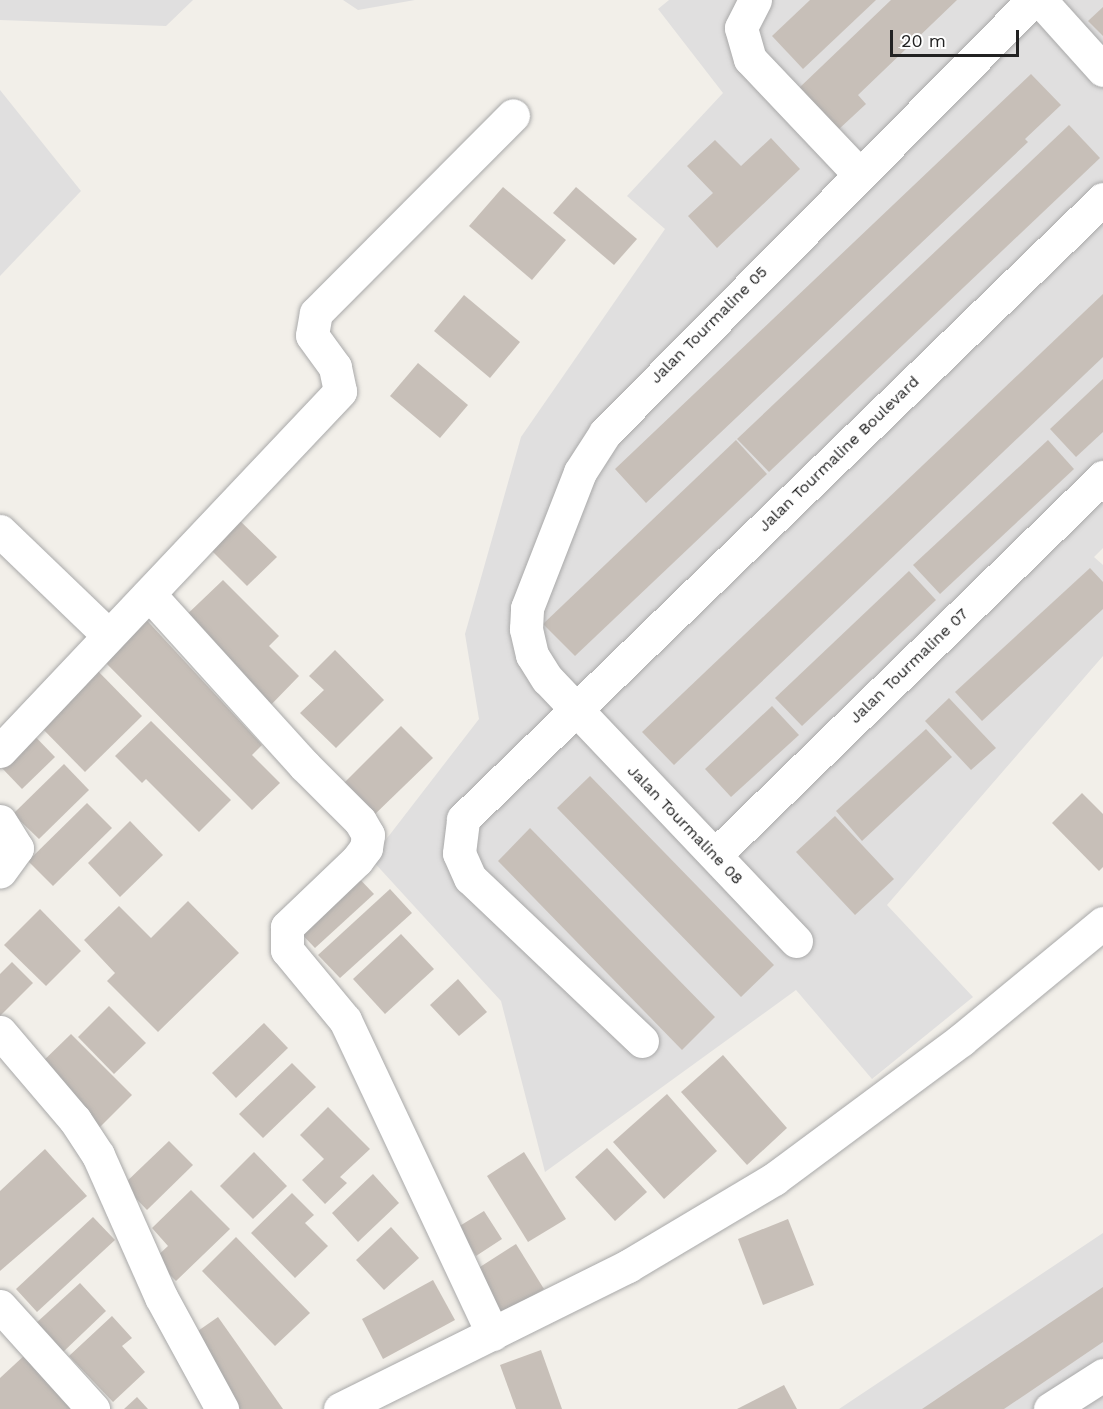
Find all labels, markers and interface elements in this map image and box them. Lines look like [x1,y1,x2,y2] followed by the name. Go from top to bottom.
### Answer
[893,18,1022,56] scale bar
[901,30,946,51] text: 20 m
[646,262,772,388] street label: Jalan Tourmaline 05
[755,372,923,536] street label: Jalan Tourmaline Boulevard
[846,604,972,728] street label: Jalan Tourmaline 07
[623,761,747,889] street label: Jalan Tourmaline 08

